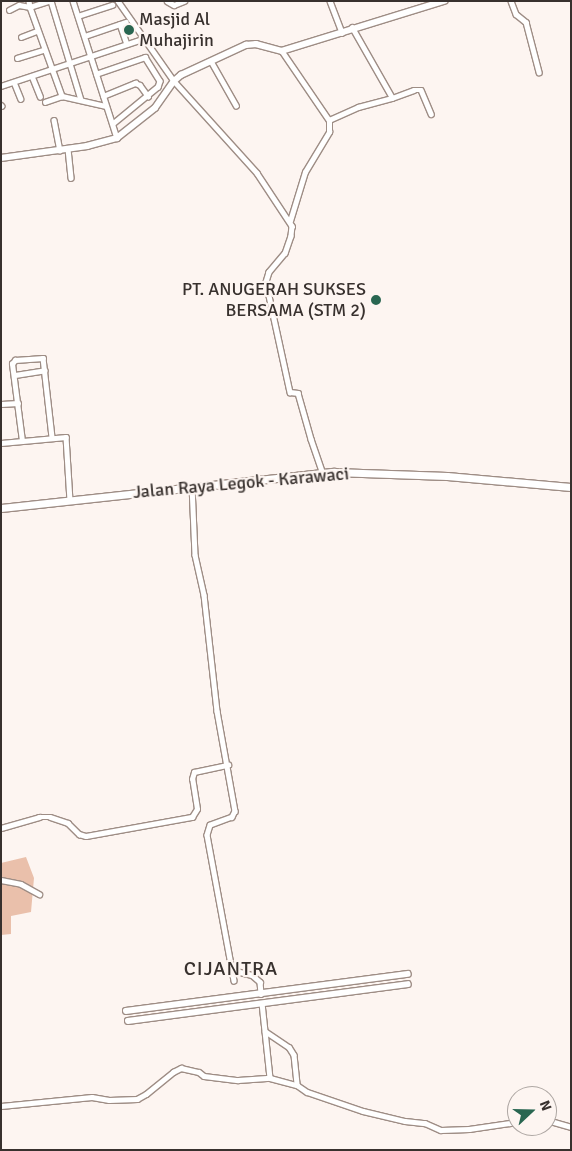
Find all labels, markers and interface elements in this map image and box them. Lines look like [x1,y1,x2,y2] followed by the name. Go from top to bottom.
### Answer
[139,9,214,52] place label: Masjid Al Muhajirin
[123,24,135,36] marker: Masjid Al Muhajirin
[182,279,366,322] place label: PT. ANUGERAH SUKSES BERSAMA (STM 2)
[370,294,382,306] marker: PT. ANUGERAH SUKSES BERSAMA (STM 2)
[132,463,350,503] street label: Jalan Raya Legok - Karawaci
[183,956,279,980] district label: CIJANTRA
[507,1086,557,1136] north arrow
[536,1098,555,1113] text: N

